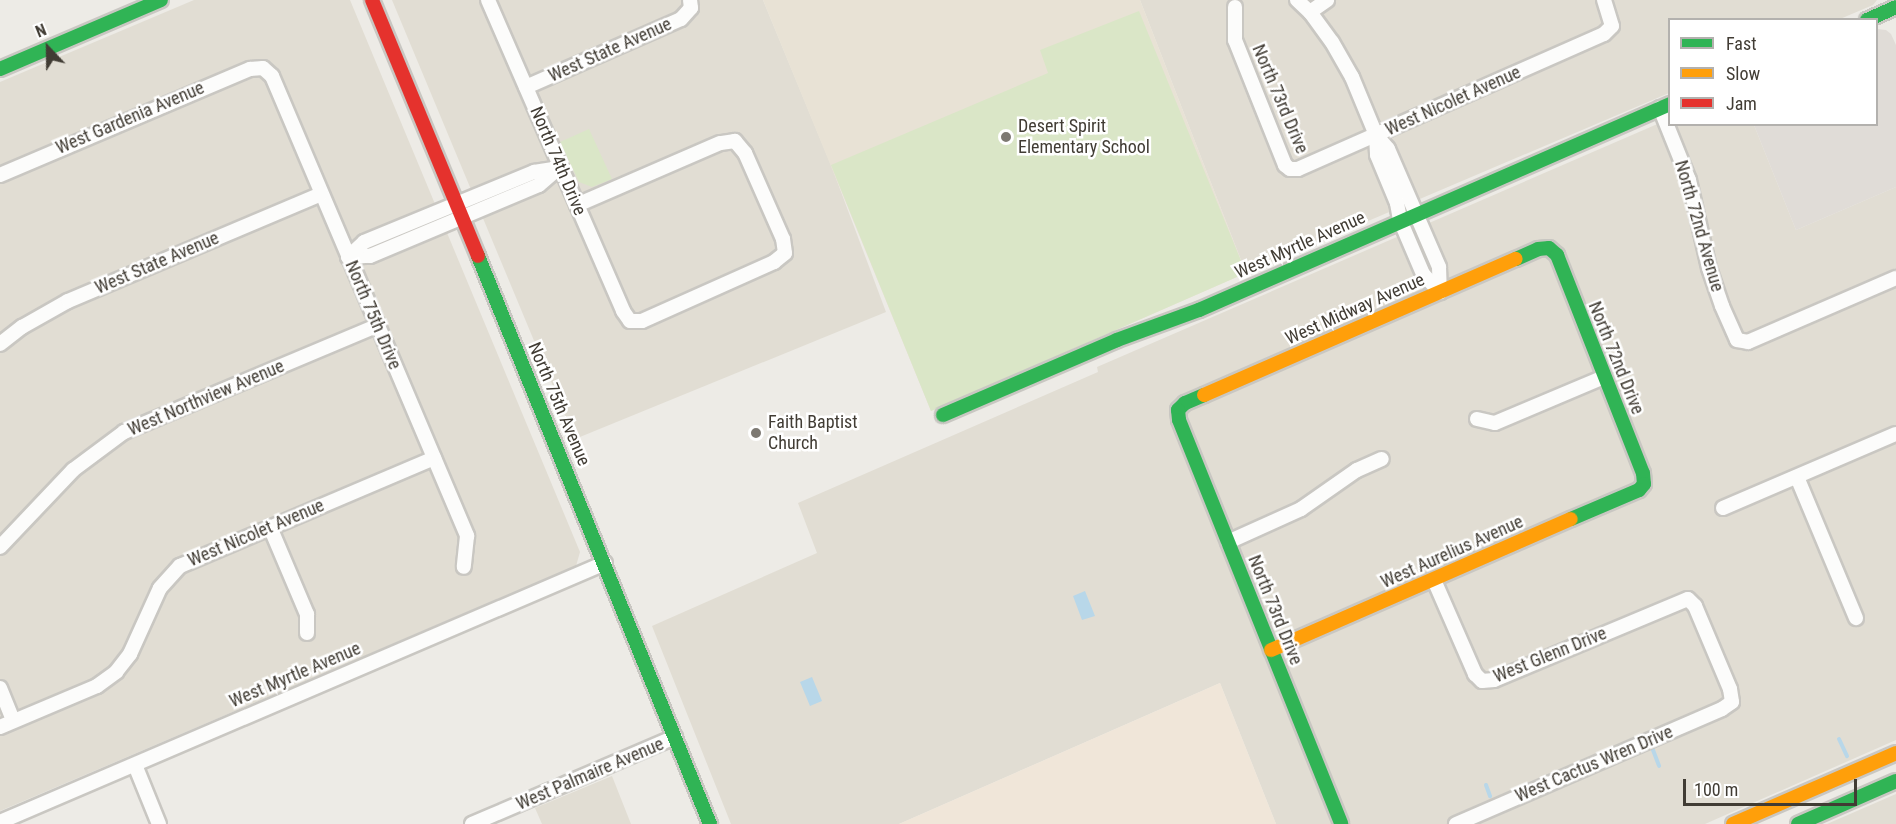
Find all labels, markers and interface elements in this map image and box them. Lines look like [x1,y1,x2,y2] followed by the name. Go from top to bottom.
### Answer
[545,13,675,87] street label: West State Avenue
[18,18,78,78] north arrow
[1668,18,1878,126] legend
[33,20,49,41] text: N
[1726,33,1757,54] text: Fast
[1247,41,1313,157] street label: North 73rd Drive
[1382,61,1524,141] street label: West Nicolet Avenue
[1726,63,1760,84] text: Slow
[53,77,207,159] street label: West Gardenia Avenue
[1726,93,1757,114] text: Jam
[525,103,591,219] street label: North 74th Drive
[1018,116,1150,158] place label: Desert Spirit Elementary School
[999,130,1013,144] marker: Desert Spirit Elementary School
[1670,158,1728,294] street label: North 72nd Avenue
[1231,207,1369,283] street label: West Myrtle Avenue
[92,227,222,299] street label: West State Avenue
[340,257,406,373] street label: North 75th Drive
[1282,269,1428,349] street label: West Midway Avenue
[1584,298,1648,418] street label: North 72nd Drive
[523,339,595,469] street label: North 75th Avenue
[125,355,287,441] street label: West Northview Avenue
[768,412,858,454] place label: Faith Baptist Church
[749,426,763,440] marker: Faith Baptist Church
[185,495,327,571] street label: West Nicolet Avenue
[1378,511,1526,593] street label: West Aurelius Avenue
[1243,552,1307,668] street label: North 73rd Drive
[1490,622,1610,688] street label: West Glenn Drive
[226,638,364,712] street label: West Myrtle Avenue
[1512,721,1676,807] street label: West Cactus Wren Drive
[513,733,667,815] street label: West Palmaire Avenue
[1686,767,1860,805] scale bar
[1694,779,1738,800] text: 100 m

